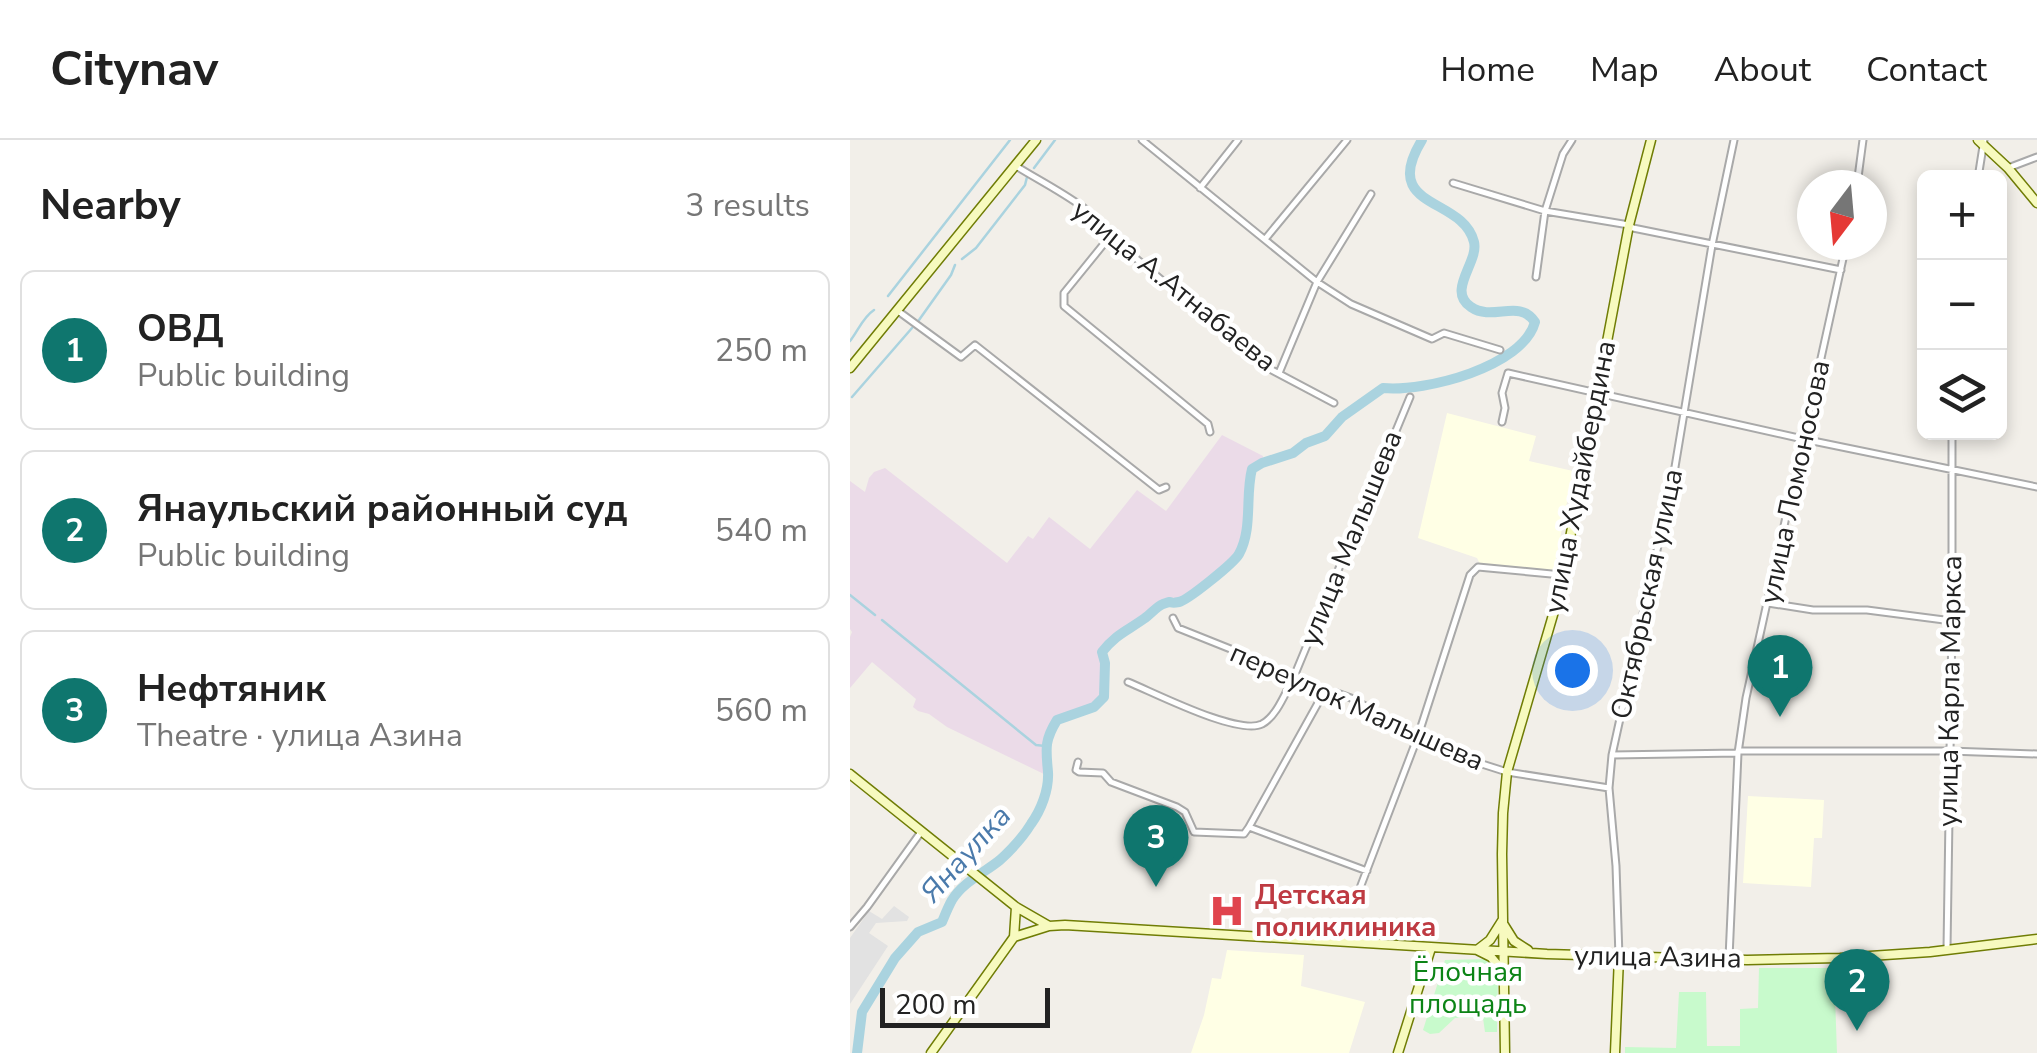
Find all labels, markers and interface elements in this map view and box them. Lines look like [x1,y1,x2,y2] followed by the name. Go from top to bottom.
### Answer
[50,36,218,102] text: Citynav
[1440,46,1535,93] text: Home
[1590,46,1659,93] text: Map
[1714,46,1811,93] text: About
[1866,46,1987,93] text: Contact
[1797,170,1887,260] north arrow
[1917,170,2007,440] map controls
[1917,170,2007,260] button: +
[40,177,181,234] text: Nearby
[685,184,810,227] text: 3 results
[1064,192,1284,380] street label: улица А.Атнабаева
[1917,260,2007,350] button: −
[137,303,224,354] text: ОВД
[65,329,84,372] text: 1
[715,329,808,372] text: 250 m
[1535,337,1625,617] street label: улица Худайбердина
[1917,350,2007,440] button: layers
[137,354,350,397] text: Public building
[1751,357,1839,607] street label: улица Ломоносова
[1291,425,1411,651] street label: улица Малышева
[1602,465,1692,723] street label: Октябрьская улица
[137,483,627,534] text: Янаульский районный суд
[65,509,84,552] text: 2
[715,509,808,552] text: 540 m
[137,534,350,577] text: Public building
[1929,555,1971,827] street label: улица Карла Маркса
[1224,634,1490,780] street label: переулок Малышева
[1748,634,1812,717] pin: 1
[1547,645,1598,696] your location
[137,663,326,714] text: Нефтяник
[65,689,84,732] text: 3
[715,689,808,732] text: 560 m
[137,714,463,757] text: Theatre · улица Азина
[911,796,1021,912] water label: Янаулка
[1124,804,1188,887] pin: 3
[1255,876,1436,946] place label: Детская поликлиника
[1208,892,1246,930] hospital icon: Детская поликлиника
[1574,937,1742,977] street label: улица Азина
[1824,948,1890,1031] pin: 2
[1409,953,1527,1023] park label: Ёлочная площадь
[880,983,1050,1028] scale bar
[895,986,977,1024] text: 200 m

